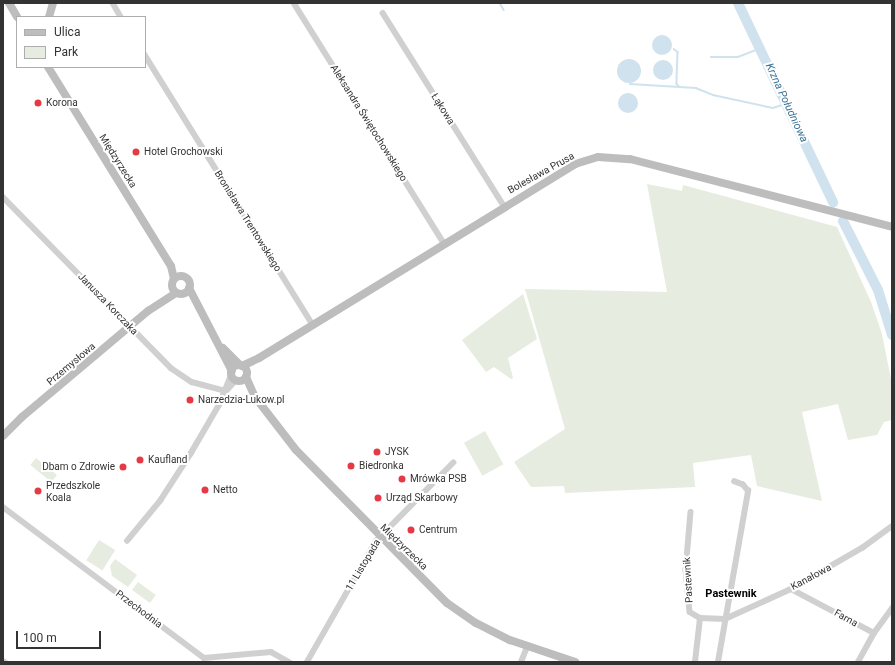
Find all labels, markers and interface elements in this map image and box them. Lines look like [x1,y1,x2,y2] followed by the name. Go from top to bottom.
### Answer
[16,16,146,68] legend
[54,25,80,39] text: Ulica
[54,45,78,59] text: Park
[762,61,810,145] water label: Krzna Południowa
[328,62,410,184] street label: Aleksandra Świętochowskiego
[429,91,457,127] street label: Łąkowa
[46,97,78,109] place label: Korona
[33,98,43,108] marker: Korona
[97,132,139,190] street label: Międzyrzecka
[144,146,223,158] place label: Hotel Grochowski
[131,147,141,157] marker: Hotel Grochowski
[506,150,576,196] street label: Bolesława Prusa
[212,168,284,274] street label: Bronisława Trentowskiego
[75,271,141,337] street label: Janusza Korczaka
[44,340,98,388] street label: Przemysłowa
[198,394,284,406] place label: Narzedzia-Lukow.pl
[185,395,195,405] marker: Narzedzia-Lukow.pl
[385,446,409,458] place label: JYSK
[372,447,382,457] marker: JYSK
[148,454,188,466] place label: Kaufland
[135,455,145,465] marker: Kaufland
[359,460,404,472] place label: Biedronka
[42,461,115,473] place label: Dbam o Zdrowie
[346,461,356,471] marker: Biedronka
[118,462,128,472] marker: Dbam o Zdrowie
[410,473,467,485] place label: Mrówka PSB
[397,474,407,484] marker: Mrówka PSB
[46,479,100,502] place label: Przedszkole Koala
[213,484,238,496] place label: Netto
[200,485,210,495] marker: Netto
[33,486,43,496] marker: Przedszkole Koala
[386,492,458,504] place label: Urząd Skarbowy
[373,493,383,503] marker: Urząd Skarbowy
[378,521,430,573] street label: Międzyrzecka
[419,524,457,536] place label: Centrum
[406,525,416,535] marker: Centrum
[343,537,383,593] street label: 11 Listopada
[681,557,695,603] street label: Pastewnik
[789,561,833,593] street label: Kanałowa
[705,587,757,601] district label: Pastewnik
[113,588,165,630] street label: Przechodnia
[832,607,860,629] street label: Farna
[18,623,103,649] scale bar
[23,631,57,645] text: 100 m

